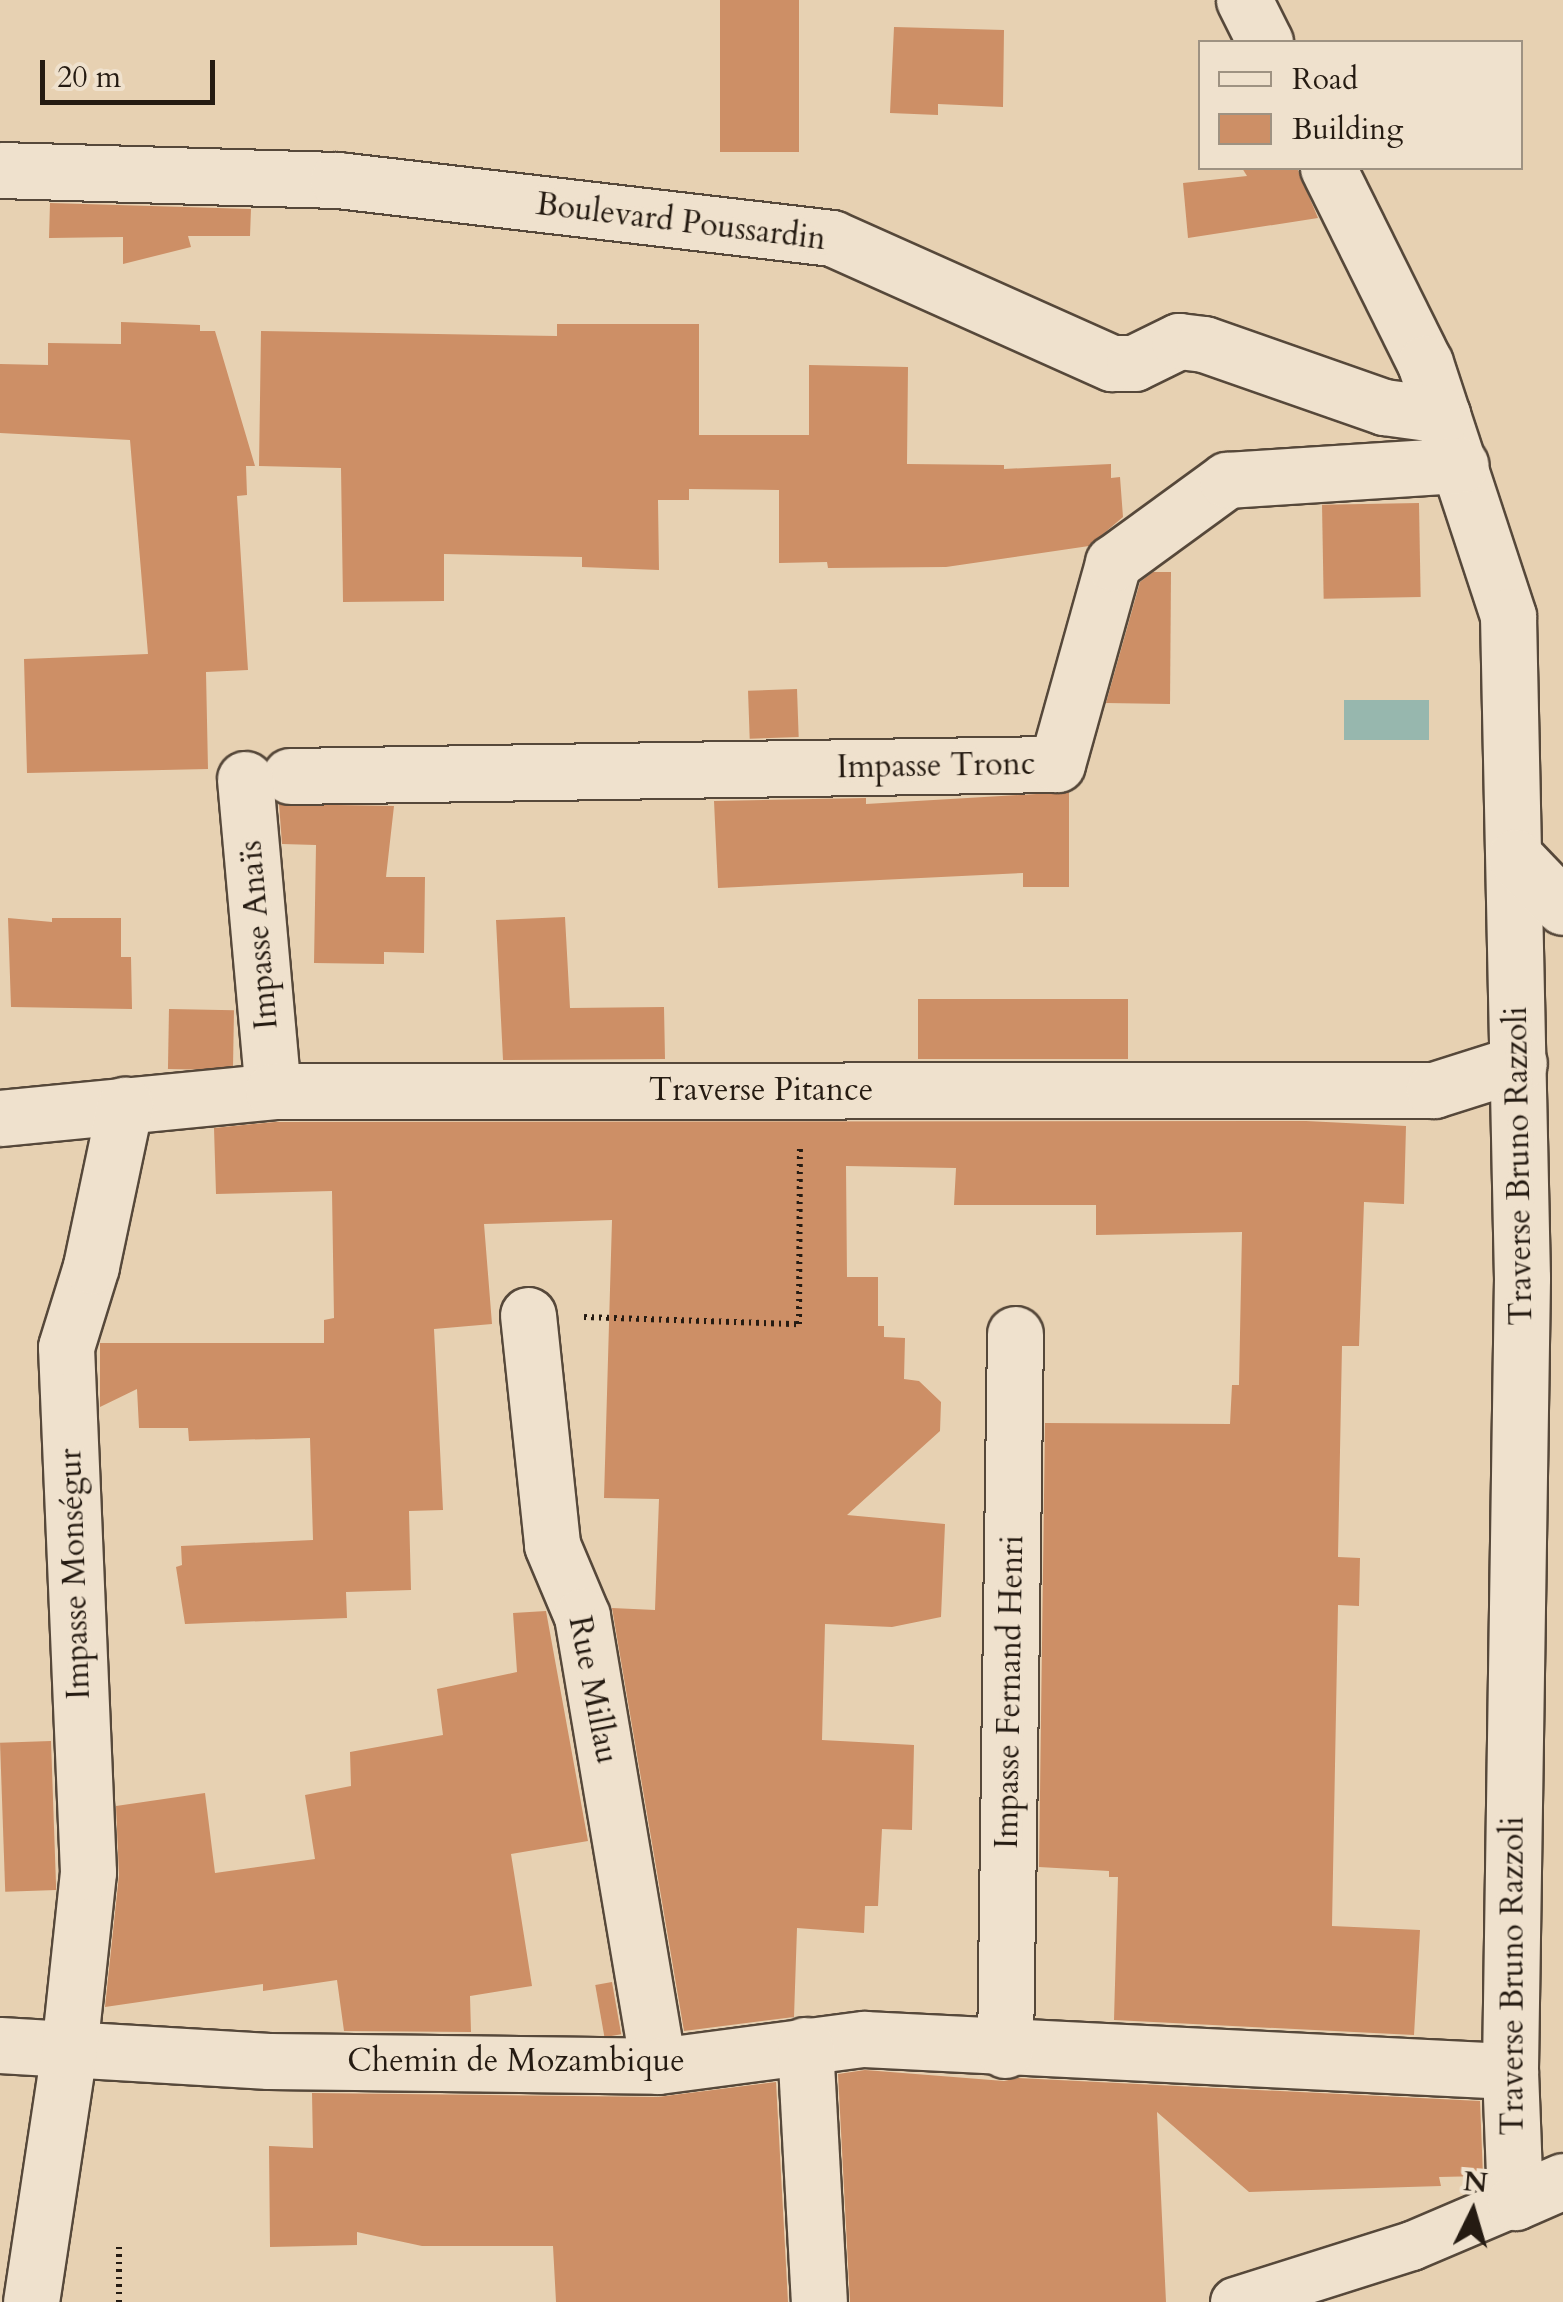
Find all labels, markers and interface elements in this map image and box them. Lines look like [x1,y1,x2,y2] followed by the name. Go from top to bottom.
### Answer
[45,40,220,102] scale bar
[1198,40,1523,170] legend
[57,57,121,98] text: 20 m
[1292,59,1358,100] text: Road
[1292,109,1403,150] text: Building
[534,185,828,259] street label: Boulevard Poussardin
[836,745,1036,787] street label: Impasse Tronc
[232,839,286,1031] street label: Impasse Anaïs
[1497,1006,1541,1326] street label: Traverse Bruno Razzoli
[649,1071,873,1109] street label: Traverse Pitance
[51,1448,99,1700] street label: Impasse Monségur
[988,1535,1032,1849] street label: Impasse Fernand Henri
[560,1613,626,1767] street label: Rue Millau
[1494,1816,1532,2136] street label: Traverse Bruno Razzoli
[347,2042,685,2080] street label: Chemin de Mozambique
[1423,2162,1523,2262] north arrow
[1462,2162,1489,2202] text: N

